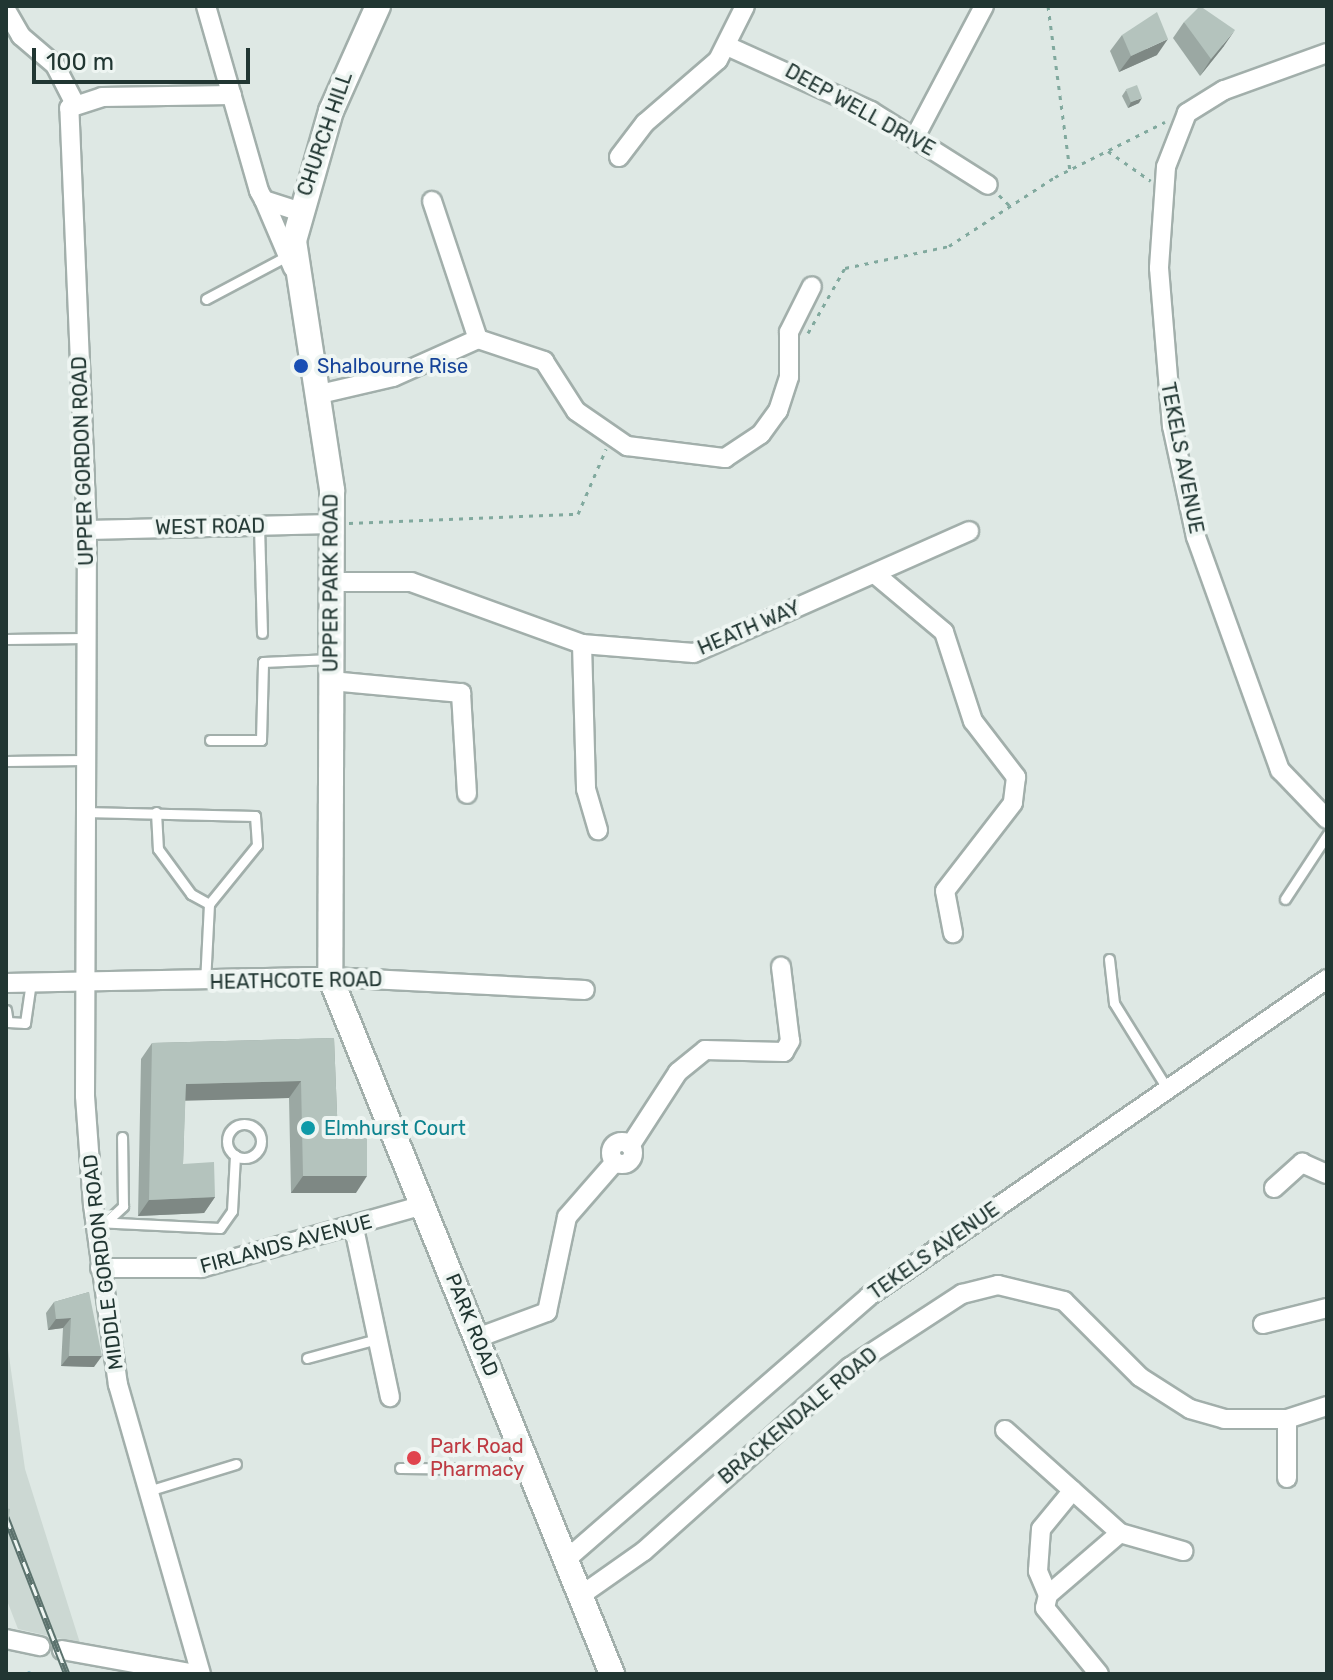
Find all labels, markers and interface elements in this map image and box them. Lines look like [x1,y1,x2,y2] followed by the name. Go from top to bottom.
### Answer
[36,32,254,82] scale bar
[46,48,114,76] text: 100 m
[780,59,940,161] street label: DEEP WELL DRIVE
[293,69,357,199] street label: CHURCH HILL
[317,354,468,378] place label: Shalbourne Rise
[67,356,99,566] street label: UPPER GORDON ROAD
[292,357,310,375] marker: Shalbourne Rise
[1156,380,1208,536] street label: TEKELS AVENUE
[319,494,343,672] street label: UPPER PARK ROAD
[155,514,265,540] street label: WEST ROAD
[694,596,804,660] street label: HEATH WAY
[209,967,383,995] street label: HEATHCOTE ROAD
[324,1116,466,1140] place label: Elmhurst Court
[299,1119,317,1137] marker: Elmhurst Court
[78,1153,128,1371] street label: MIDDLE GORDON ROAD
[864,1197,1004,1305] street label: TEKELS AVENUE
[197,1209,375,1279] street label: FIRLANDS AVENUE
[440,1270,504,1380] street label: PARK ROAD
[714,1343,882,1489] street label: BRACKENDALE ROAD
[430,1434,524,1481] place label: Park Road Pharmacy
[405,1449,423,1467] marker: Park Road Pharmacy

